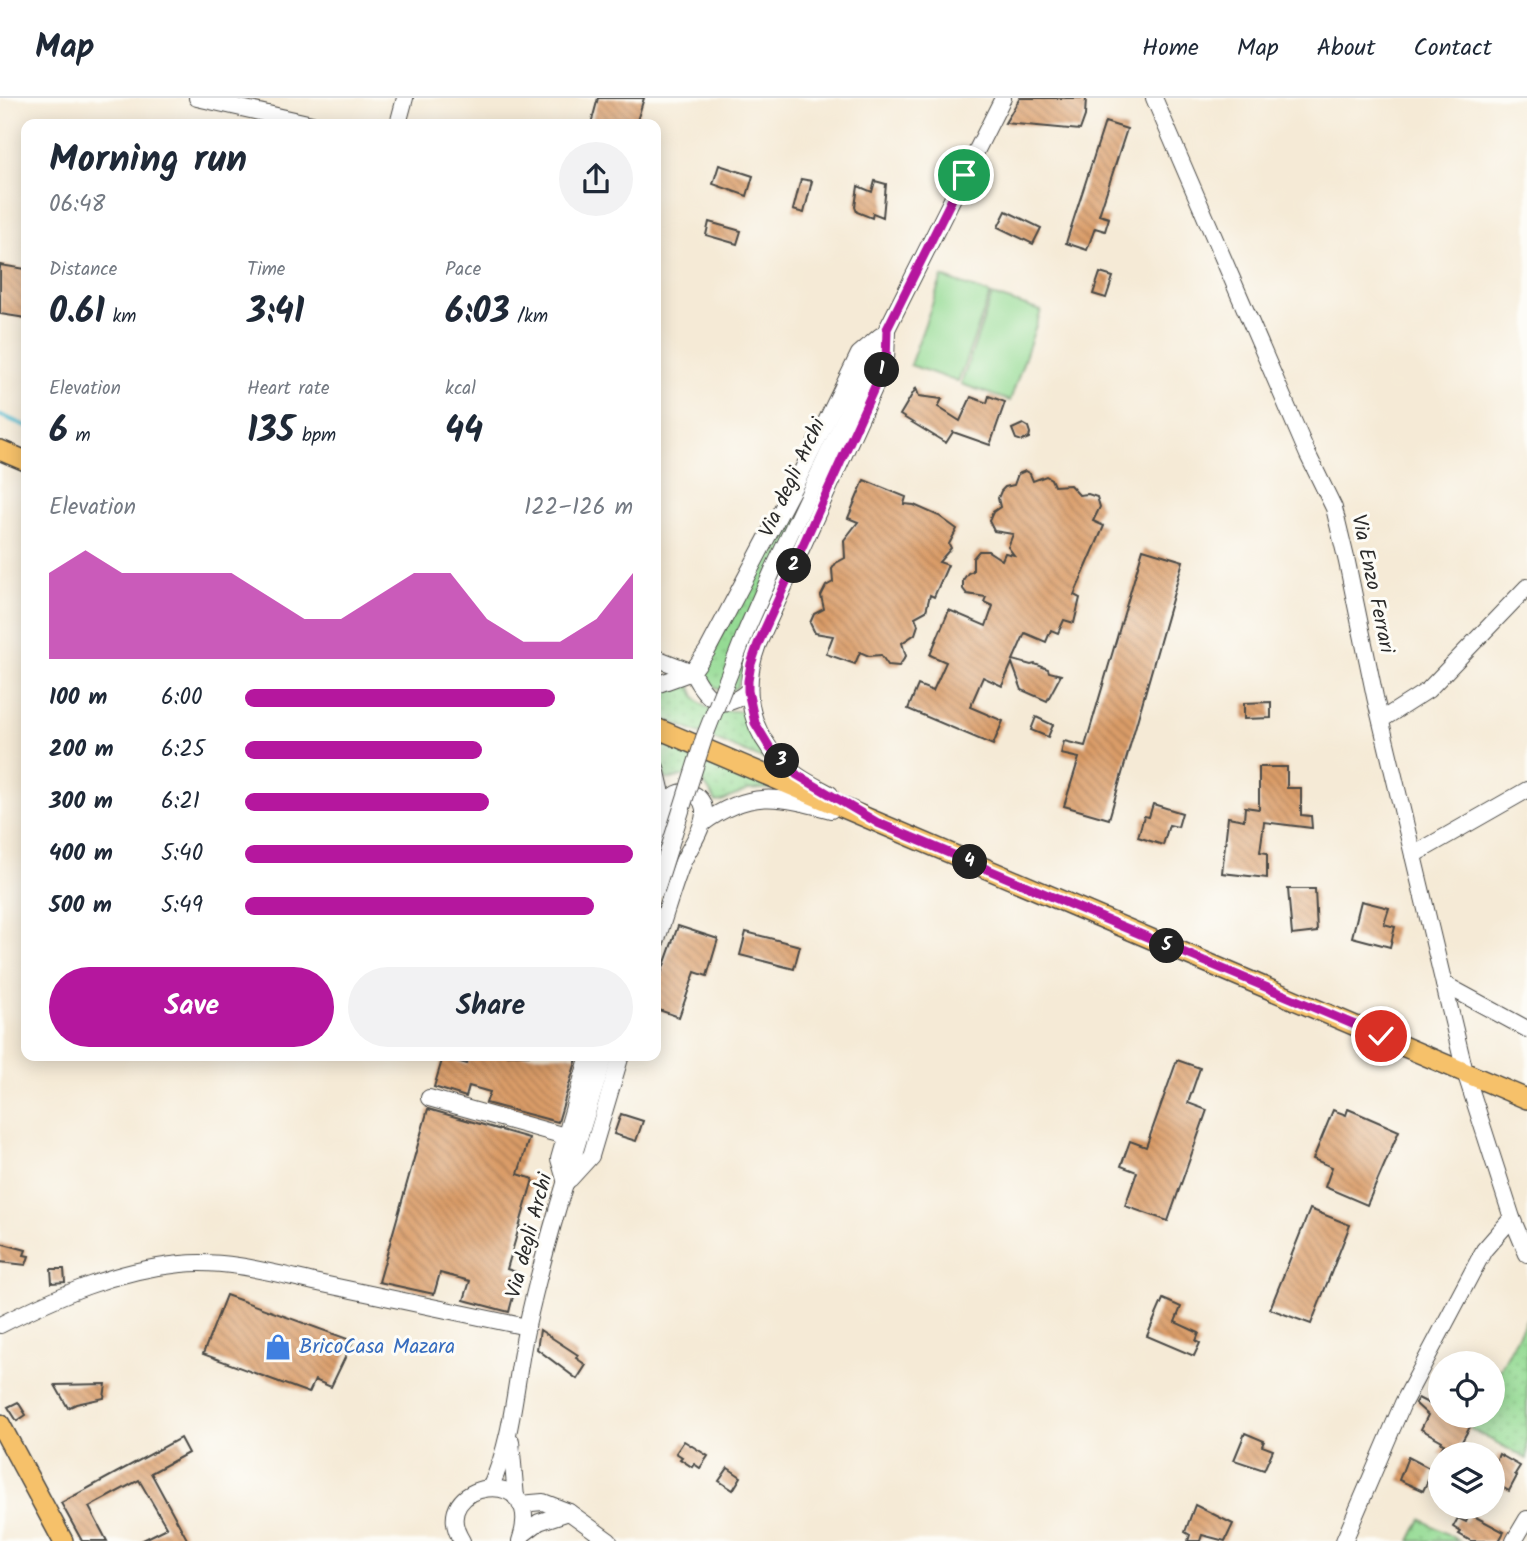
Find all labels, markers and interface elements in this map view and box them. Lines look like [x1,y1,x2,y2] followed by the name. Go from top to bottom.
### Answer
[35,22,95,75] text: Map
[1142,29,1199,68] text: Home
[1237,29,1279,68] text: Map
[1317,29,1375,68] text: About
[1413,29,1492,68] text: Contact
[49,131,247,191] text: Morning run
[559,142,633,216] button: share
[934,145,994,205] pin
[945,156,983,194] icon: arrive
[49,187,105,223] text: 06:48
[49,255,117,285] text: Distance
[247,255,285,285] text: Time
[445,255,481,285] text: Pace
[49,285,105,341] text: 0.61
[247,285,304,341] text: 3:41
[445,285,510,341] text: 6:03
[105,302,136,332] text: km
[510,302,548,332] text: /km
[864,352,900,388] pin: 1
[879,354,884,384] text: 1
[49,374,121,404] text: Elevation
[247,374,330,404] text: Heart rate
[445,374,476,404] text: kcal
[49,404,68,460] text: 6
[247,404,294,460] text: 135
[445,404,483,460] text: 44
[751,412,835,543] street label: Via degli Archi
[68,421,91,451] text: m
[294,421,336,451] text: bpm
[49,490,136,526] text: Elevation
[524,490,633,526] text: 122–126 m
[1341,511,1403,657] street label: Via Enzo Ferrari
[776,548,812,584] pin: 2
[788,550,799,580] text: 2
[49,680,107,716] text: 100 m
[161,680,202,716] text: 6:00
[49,732,114,768] text: 200 m
[161,732,205,768] text: 6:25
[764,744,800,778] pin: 3
[776,745,787,775] text: 3
[49,784,113,820] text: 300 m
[161,784,200,820] text: 6:21
[49,836,113,872] text: 400 m
[161,836,203,872] text: 5:40
[953,844,988,880] pin: 4
[964,846,975,876] text: 4
[49,888,112,924] text: 500 m
[161,888,203,924] text: 5:49
[1150,928,1184,964] pin: 5
[1162,930,1171,960] text: 5
[49,967,334,1047] button: Save
[348,967,633,1047] button: Share
[1351,1006,1411,1066] pin
[1362,1017,1400,1055] icon: check
[497,1169,563,1302] street label: Via degli Archi
[299,1331,455,1364] place label: BricoCasa Mazara
[263,1332,293,1362] shop icon: BricoCasa Mazara
[1428,1351,1505,1519] map controls
[1428,1351,1505,1428] button: locate
[1428,1442,1505,1519] button: layers

